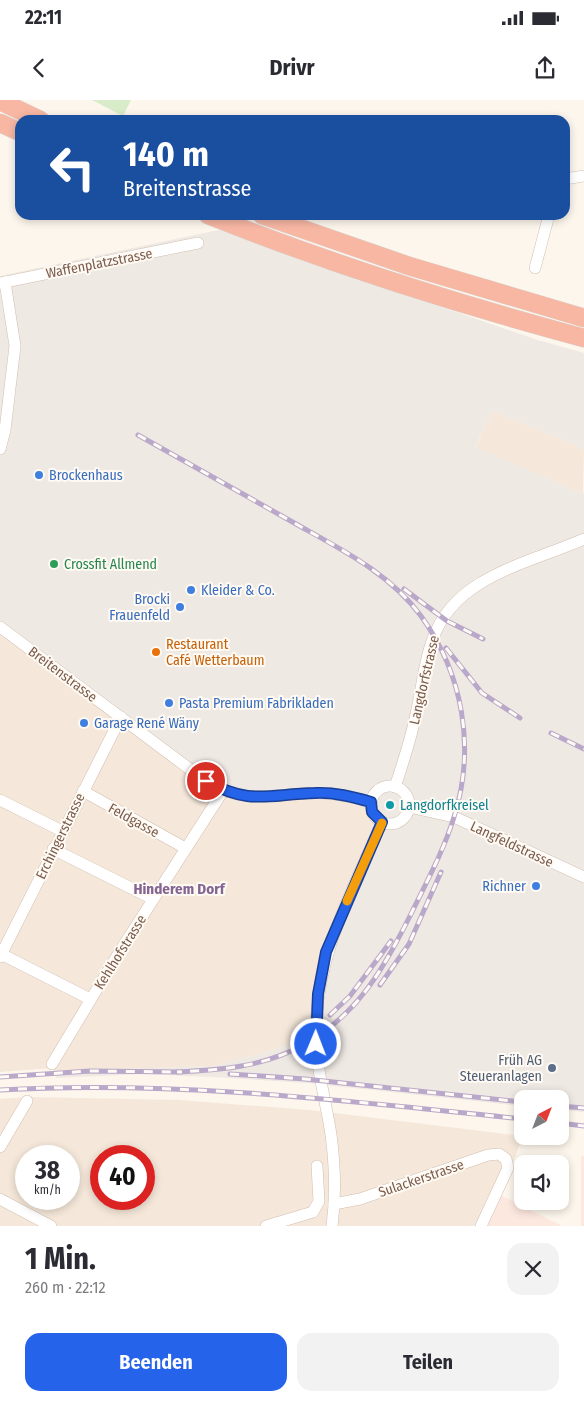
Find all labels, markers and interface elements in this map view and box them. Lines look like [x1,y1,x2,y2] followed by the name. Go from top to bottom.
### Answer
[25,6,62,29] text: 22:11
[25,54,53,82] icon: back
[269,54,315,81] text: Drivr
[531,54,559,82] icon: share
[123,133,209,175] text: 140 m
[40,135,105,200] icon: left
[123,175,251,202] text: Breitenstrasse
[44,245,154,282] street label: Waffenplatzstrasse
[49,467,123,484] place label: Brockenhaus
[33,469,45,481] marker: Brockenhaus
[64,556,157,573] place label: Crossfit Allmend
[48,558,60,570] marker: Crossfit Allmend
[201,582,275,599] place label: Kleider & Co.
[185,584,197,596] marker: Kleider & Co.
[109,591,170,624] place label: Brocki Frauenfeld
[174,601,186,613] marker: Brocki Frauenfeld
[406,634,443,726] street label: Langdorfstrasse
[166,636,264,669] place label: Restaurant Café Wetterbaum
[25,643,101,706] street label: Breitenstrasse
[150,646,162,658] marker: Restaurant Café Wetterbaum
[179,695,334,712] place label: Pasta Premium Fabrikladen
[163,697,175,709] marker: Pasta Premium Fabrikladen
[94,715,200,732] place label: Garage René Wäny
[78,717,90,729] marker: Garage René Wäny
[185,760,227,802] pin
[192,767,220,795] icon: arrive
[32,790,89,882] street label: Erchingerstrasse
[400,797,489,814] place label: Langdorfkreisel
[384,799,396,811] marker: Langdorfkreisel
[105,800,162,841] street label: Feldgasse
[468,818,556,871] street label: Langfeldstrasse
[482,878,526,895] place label: Richner
[133,880,226,898] district label: Hinderem Dorf
[530,880,542,892] marker: Richner
[91,912,150,993] street label: Kehlhofstrasse
[289,1017,341,1069] position arrow
[460,1052,542,1085] place label: Früh AG Steueranlagen
[546,1062,558,1074] marker: Früh AG Steueranlagen
[514,1090,569,1145] north arrow
[514,1090,569,1210] map controls
[90,1145,155,1210] speed limit sign: 40
[514,1155,569,1210] button: sound
[35,1156,60,1186] text: 38
[376,1156,466,1201] street label: Sulackerstrasse
[34,1183,61,1197] text: km/h
[25,1241,96,1277] text: 1 Min.
[507,1243,559,1295] button: close
[25,1278,105,1297] text: 260 m · 22:12
[25,1333,287,1391] button: Beenden
[297,1333,559,1391] button: Teilen

